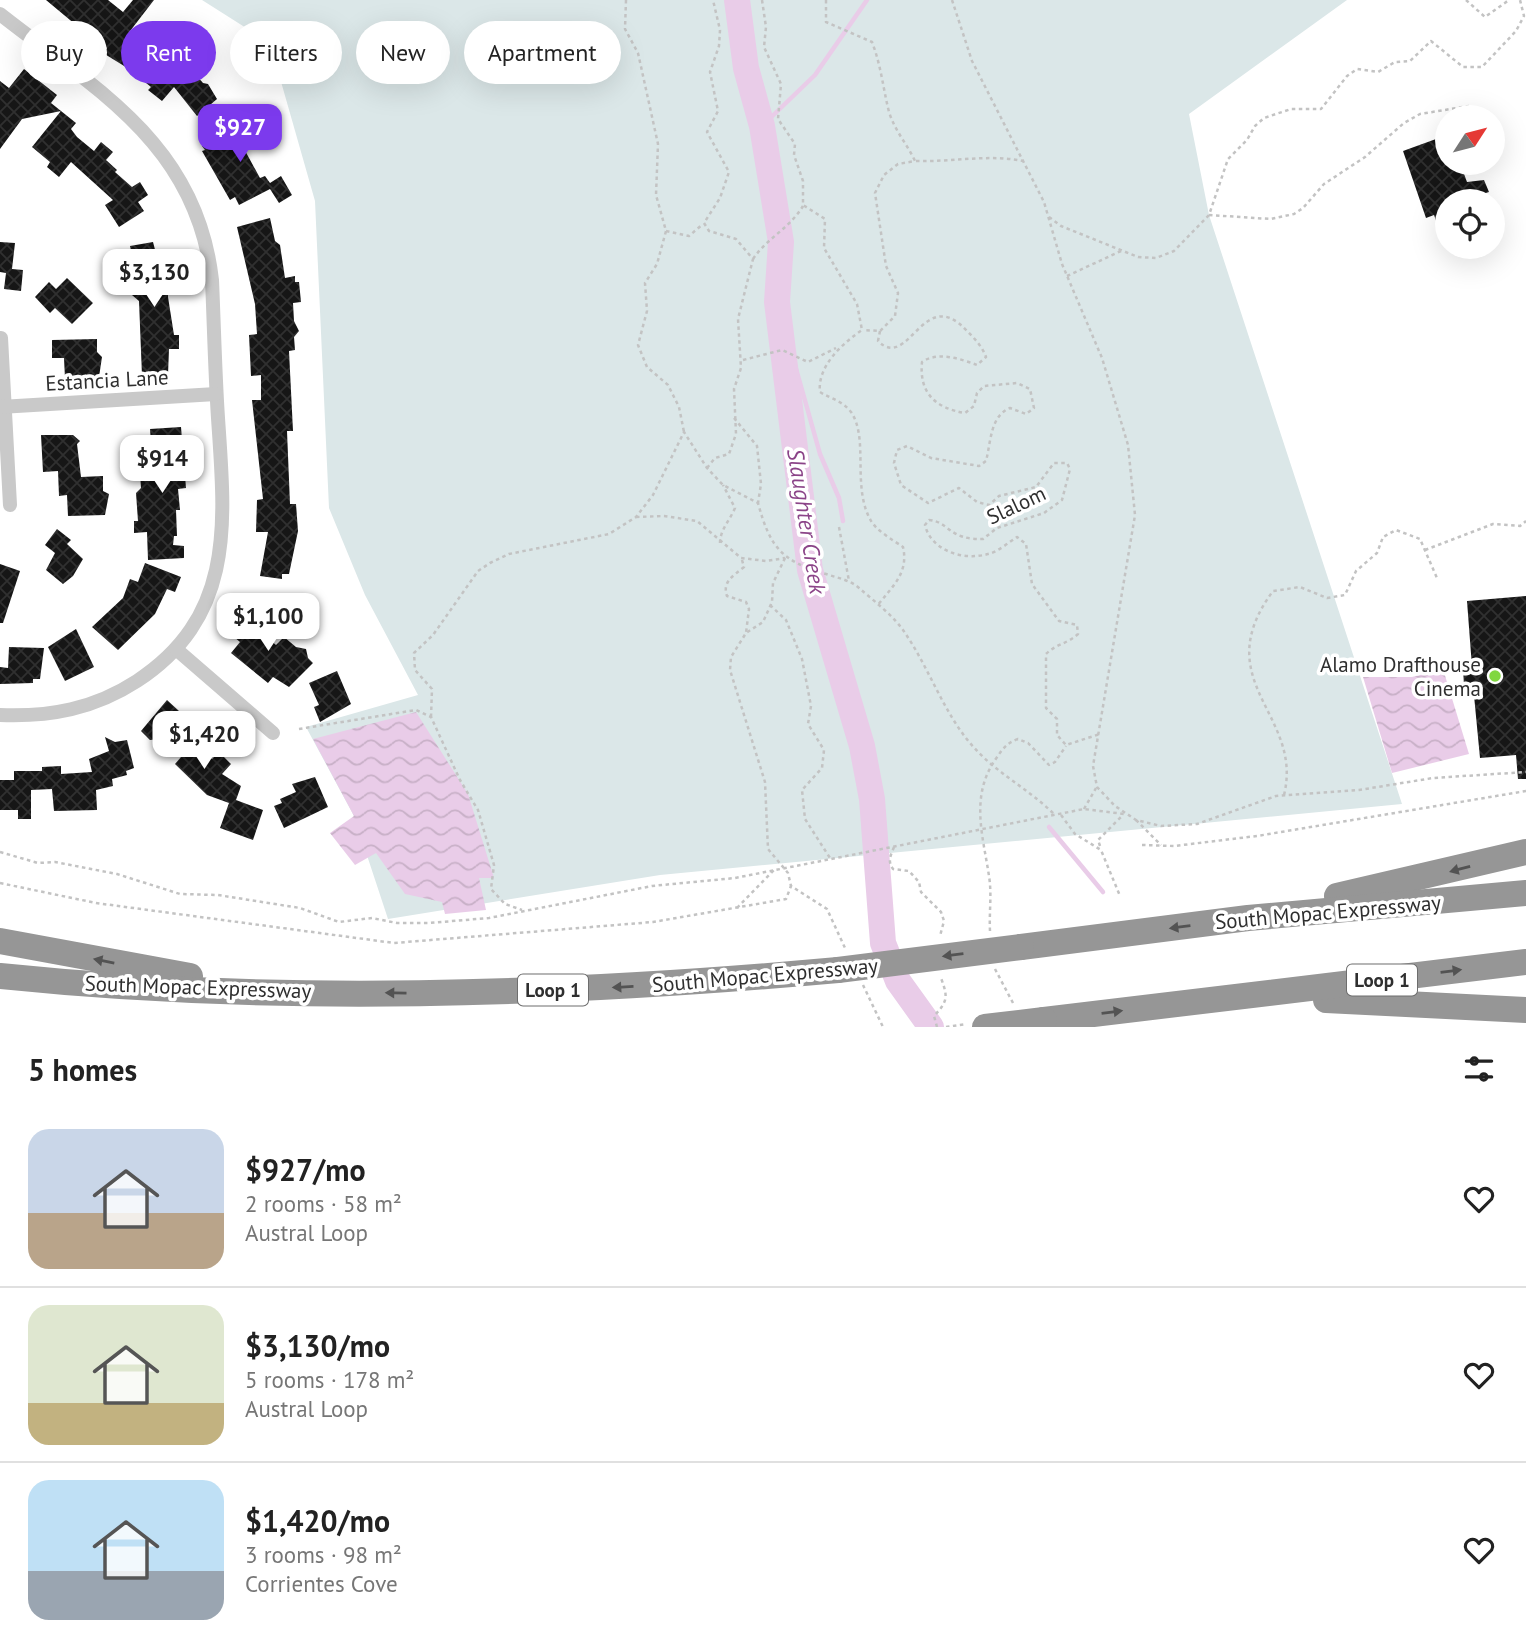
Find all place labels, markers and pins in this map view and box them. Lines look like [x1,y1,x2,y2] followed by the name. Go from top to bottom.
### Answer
[199,104,281,164] pin: $927
[97,250,211,309] pin: $3,130
[121,435,203,495] pin: $914
[211,594,325,653] pin: $1,100
[1320,651,1481,702] place label: Alamo Drafthouse Cinema
[1487,668,1503,684] marker: Alamo Drafthouse Cinema
[147,712,261,771] pin: $1,420

